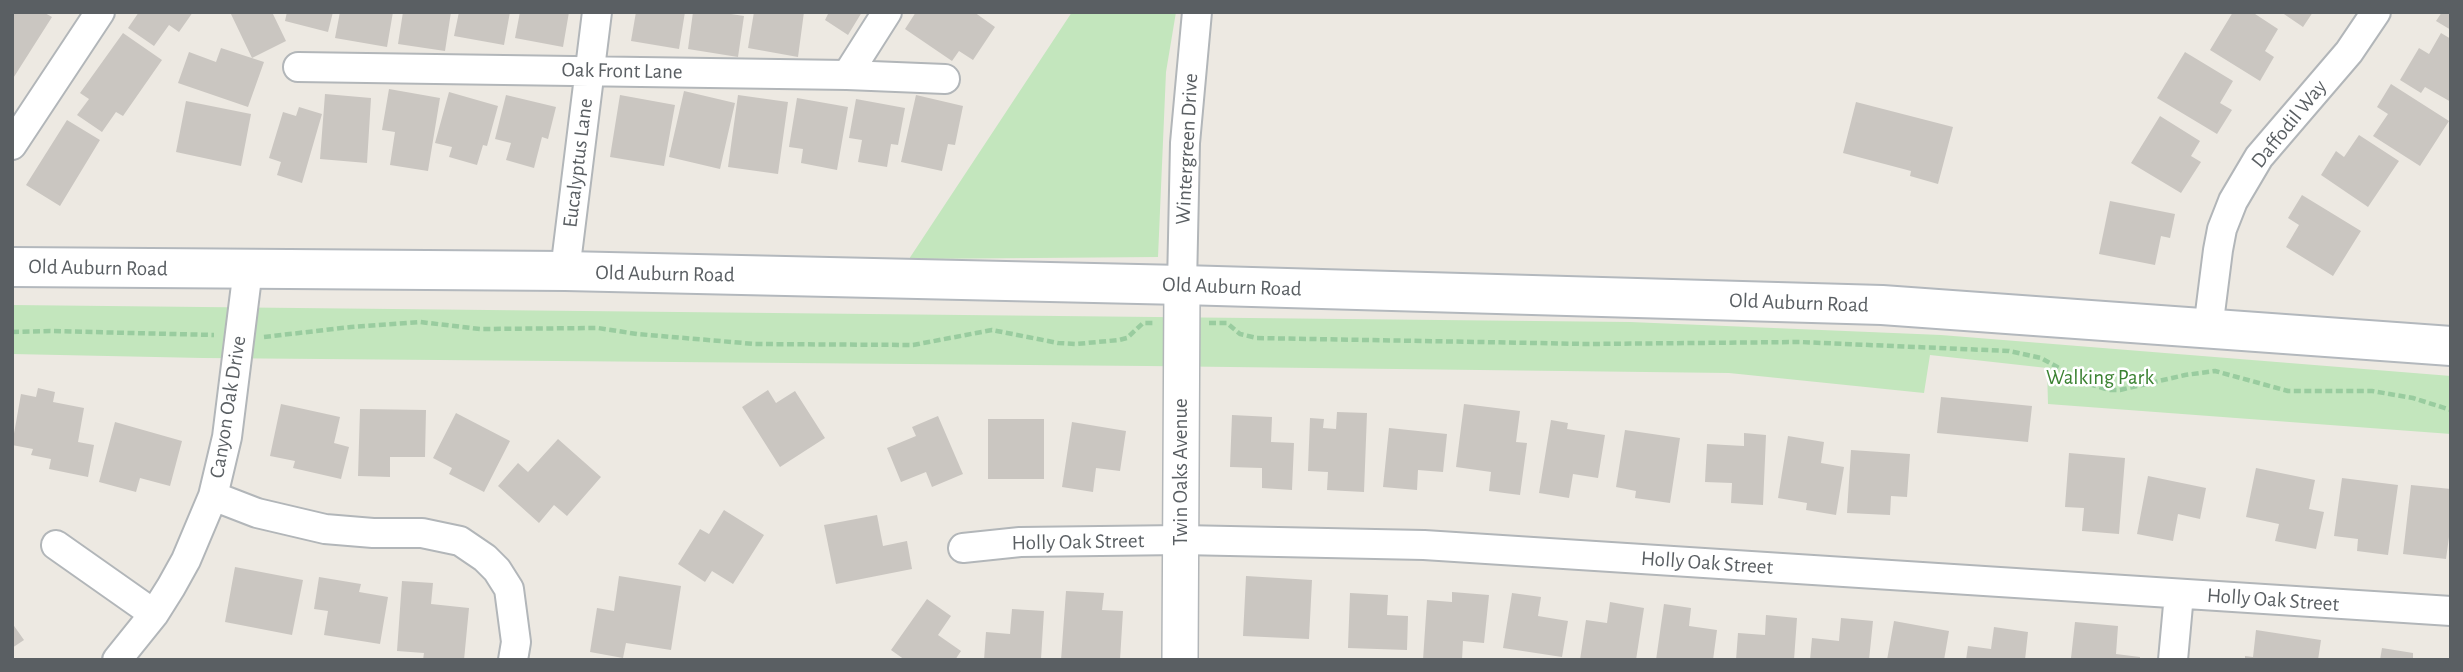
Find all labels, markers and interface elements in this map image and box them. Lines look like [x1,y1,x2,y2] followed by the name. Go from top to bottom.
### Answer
[561,57,683,85] street label: Oak Front Lane
[1170,73,1204,225] street label: Wintergreen Drive
[2246,75,2332,173] street label: Daffodil Way
[558,97,598,229] street label: Eucalyptus Lane
[28,254,168,282] street label: Old Auburn Road
[595,260,735,288] street label: Old Auburn Road
[1162,272,1302,302] street label: Old Auburn Road
[1729,288,1869,318] street label: Old Auburn Road
[204,334,252,480] street label: Canyon Oak Drive
[2046,365,2154,391] park label: Walking Park
[1168,398,1194,546] street label: Twin Oaks Avenue
[1012,528,1144,556] street label: Holly Oak Street
[1640,546,1774,580] street label: Holly Oak Street
[2206,583,2340,617] street label: Holly Oak Street

